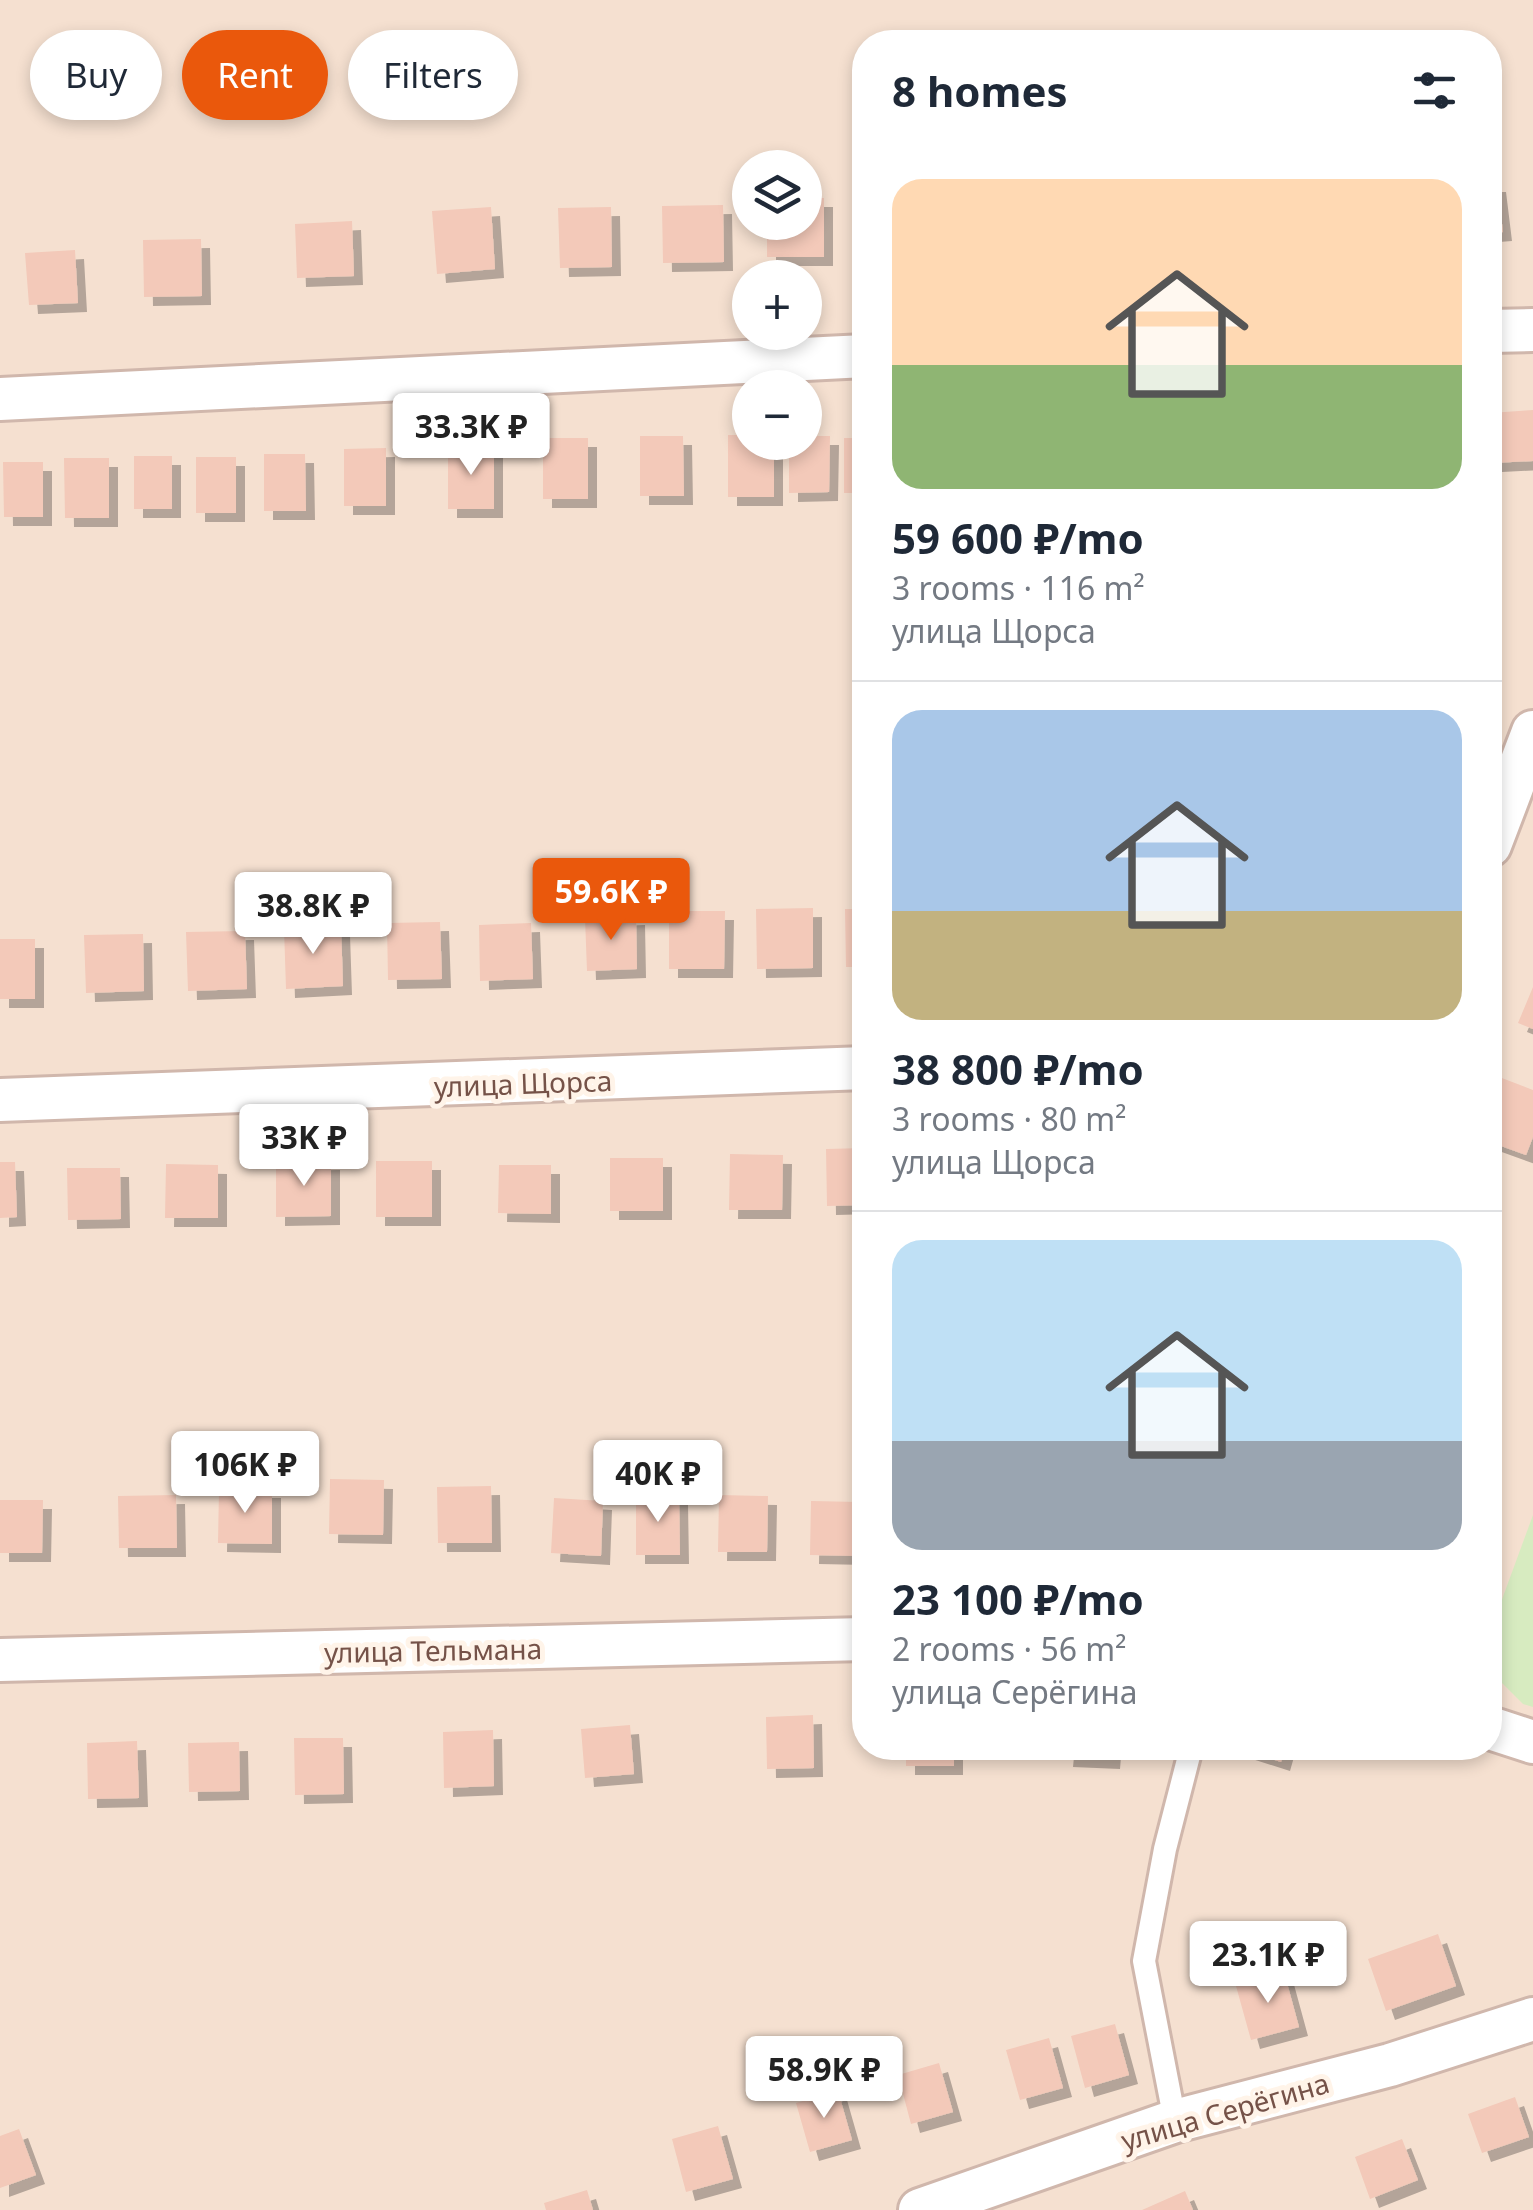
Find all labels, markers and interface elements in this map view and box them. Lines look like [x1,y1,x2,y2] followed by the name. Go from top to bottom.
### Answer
[30,30,162,120] chip: Buy
[182,30,328,120] chip: Rent
[348,30,518,120] chip: Filters
[892,62,1068,119] text: 8 homes
[1407,63,1462,118] icon: filters
[732,150,822,460] map controls
[732,150,822,240] button: layers
[1087,244,1267,424] icon: home
[732,260,822,350] button: +
[732,370,822,460] button: −
[379,393,563,478] pin: 33.3K ₽
[415,404,527,447] text: 33.3K ₽
[892,509,1144,566] text: 59 600 ₽/mo
[892,566,1145,609] text: 3 rooms · 116 m²
[892,609,1096,652] text: улица Щорса
[1087,775,1267,955] icon: home
[519,858,703,943] pin: 59.6K ₽
[555,869,667,912] text: 59.6K ₽
[221,872,405,957] pin: 38.8K ₽
[257,883,369,926] text: 38.8K ₽
[892,1040,1144,1097] text: 38 800 ₽/mo
[433,1061,613,1105] street label: улица Щорса
[892,1097,1126,1140] text: 3 rooms · 80 m²
[234,1104,374,1189] pin: 33K ₽
[261,1115,347,1158] text: 33K ₽
[892,1140,1096,1183] text: улица Щорса
[1087,1305,1267,1485] icon: home
[164,1431,326,1516] pin: 106K ₽
[588,1440,728,1525] pin: 40K ₽
[193,1442,297,1485] text: 106K ₽
[615,1451,701,1494] text: 40K ₽
[892,1570,1144,1627] text: 23 100 ₽/mo
[892,1627,1126,1670] text: 2 rooms · 56 m²
[324,1629,542,1671] street label: улица Тельмана
[892,1670,1138,1713] text: улица Серёгина
[1176,1921,1360,2006] pin: 23.1K ₽
[1212,1932,1324,1975] text: 23.1K ₽
[732,2036,916,2121] pin: 58.9K ₽
[768,2047,880,2090] text: 58.9K ₽
[1116,2063,1334,2159] street label: улица Серёгина

